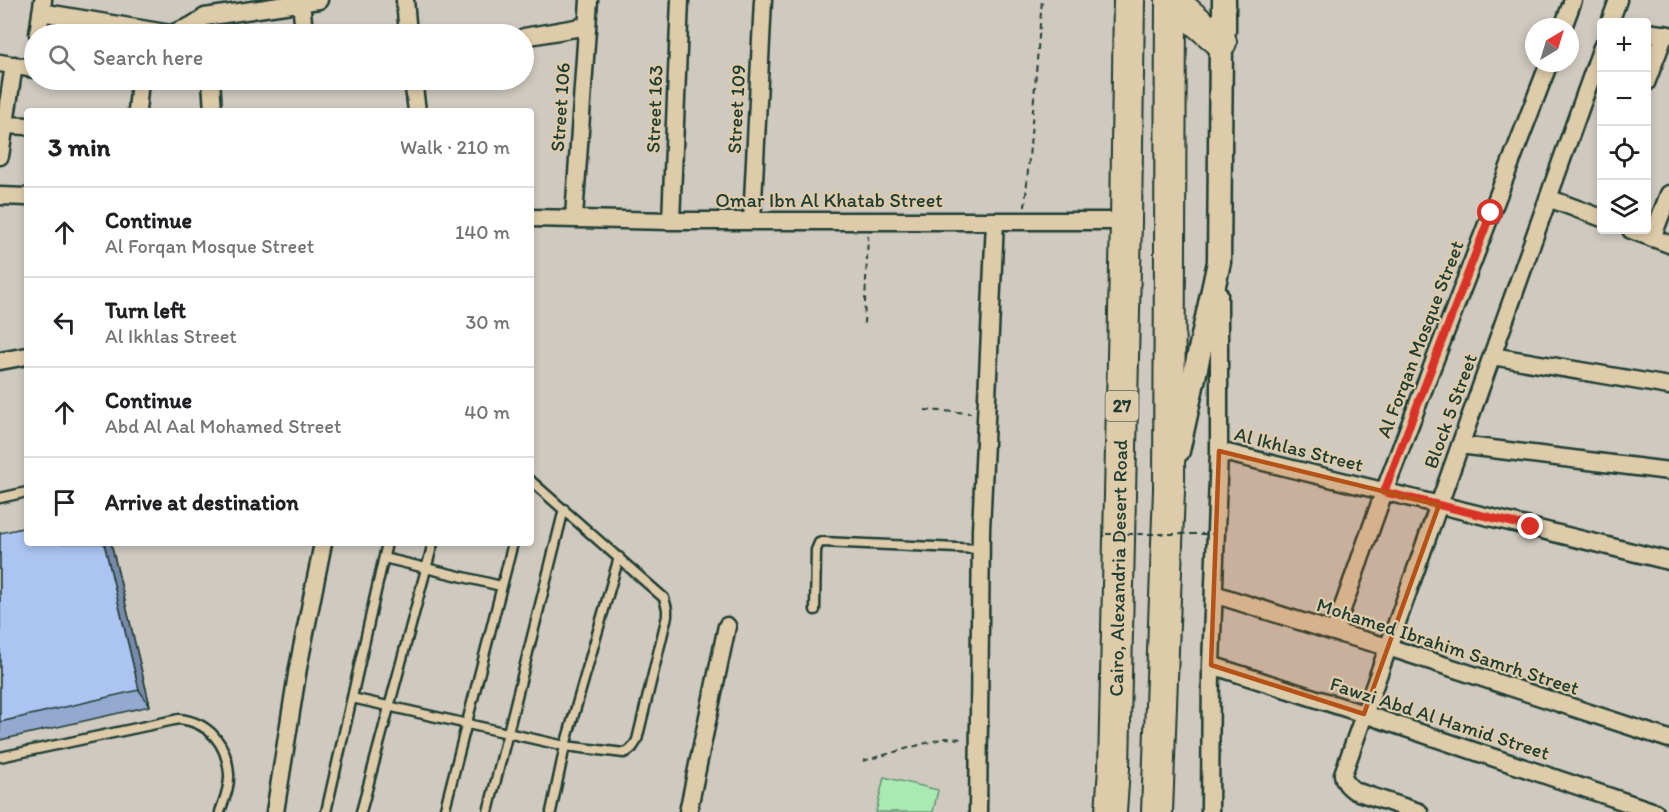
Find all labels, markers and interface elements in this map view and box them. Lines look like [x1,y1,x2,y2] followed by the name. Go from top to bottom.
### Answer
[1525,18,1579,72] north arrow
[1597,18,1651,234] map controls
[1597,18,1651,72] button: +
[24,24,534,90] search box
[45,41,78,74] icon: search
[93,44,203,71] text: Search here
[545,61,575,153] street label: Street 106
[640,64,668,153] street label: Street 163
[722,64,750,154] street label: Street 109
[1597,72,1651,126] button: −
[1597,126,1651,180] button: locate
[48,131,110,163] text: 3 min
[400,135,510,159] text: Walk · 210 m
[1597,180,1651,234] button: layers
[715,188,943,212] street label: Omar Ibn Al Khatab Street
[1477,199,1503,225] route start
[105,207,192,234] text: Continue
[48,216,81,249] icon: ahead
[455,220,510,244] text: 140 m
[105,234,314,258] text: Al Forqan Mosque Street
[1371,237,1469,441] street label: Al Forqan Mosque Street
[105,297,186,324] text: Turn left
[48,306,81,339] icon: left
[465,310,510,334] text: 30 m
[105,324,237,348] text: Al Ikhlas Street
[1418,350,1482,472] street label: Block 5 Street
[105,387,192,414] text: Continue
[1106,391,1138,421] road number: 27
[48,396,81,429] icon: ahead
[464,400,510,424] text: 40 m
[105,414,341,438] text: Abd Al Aal Mohamed Street
[1232,421,1366,477] street label: Al Ikhlas Street
[1104,439,1132,697] street label: Cairo, Alexandria Desert Road
[48,486,81,519] icon: arrive
[105,489,299,516] text: Arrive at destination
[1517,513,1543,539] route end
[1314,592,1582,700] street label: Mohamed Ibrahim Samrh Street
[1327,671,1553,765] street label: Fawzi Abd Al Hamid Street

